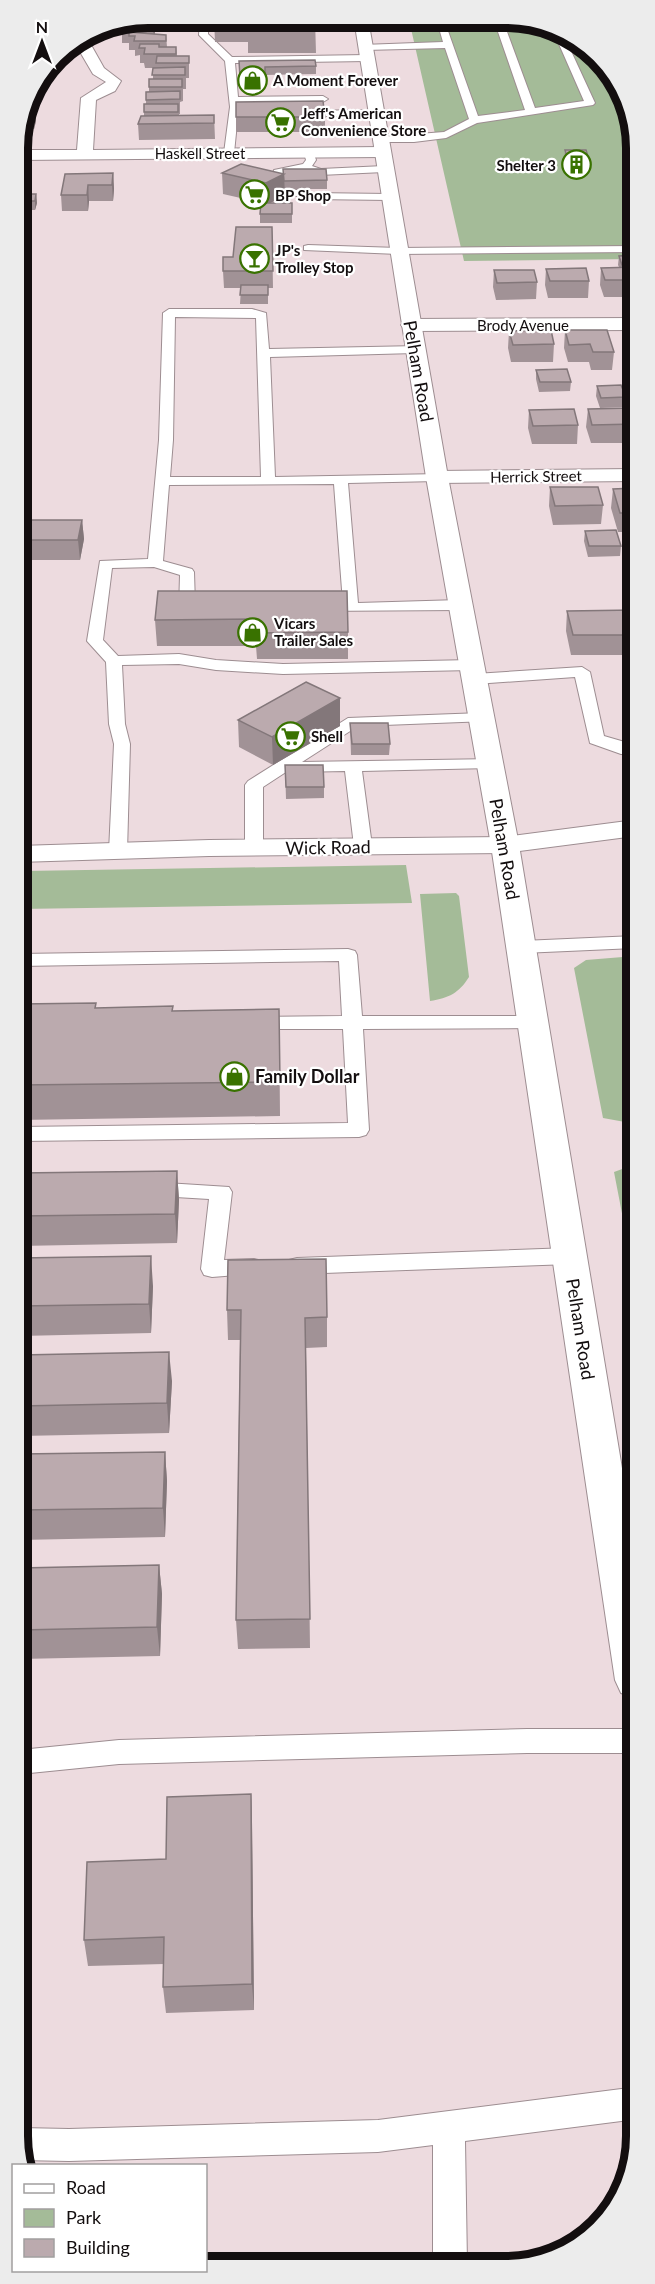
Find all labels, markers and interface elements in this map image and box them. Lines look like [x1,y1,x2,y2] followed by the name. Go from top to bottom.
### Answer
[12,12,72,72] north arrow
[36,17,48,36] text: N
[236,64,268,96] shop icon: A Moment Forever
[272,71,399,89] place label: A Moment Forever
[301,104,426,139] place label: Jeff's American Convenience Store
[264,106,296,138] supermarket icon: Jeff's American Convenience Store
[155,144,246,162] street label: Haskell Street
[561,149,593,181] building icon: Shelter 3
[497,156,556,174] place label: Shelter 3
[238,179,270,211] supermarket icon: BP Shop
[275,186,331,204] place label: BP Shop
[275,241,353,276] place label: JP's Trolley Stop
[238,243,270,275] bar icon: JP's Trolley Stop
[477,316,569,334] street label: Brody Avenue
[399,319,439,423] street label: Pelham Road
[490,466,583,486] street label: Herrick Street
[273,614,354,649] place label: Vicars Trailer Sales
[237,616,269,648] shop icon: Vicars Trailer Sales
[274,720,306,752] supermarket icon: Shell
[311,727,343,745] place label: Shell
[485,797,525,901] street label: Pelham Road
[285,835,371,859] street label: Wick Road
[218,1060,250,1092] shop icon: Family Dollar
[255,1065,360,1087] place label: Family Dollar
[562,1277,600,1381] street label: Pelham Road
[12,2164,207,2272] legend
[66,2176,106,2198] text: Road
[66,2206,102,2228] text: Park
[66,2236,130,2258] text: Building

